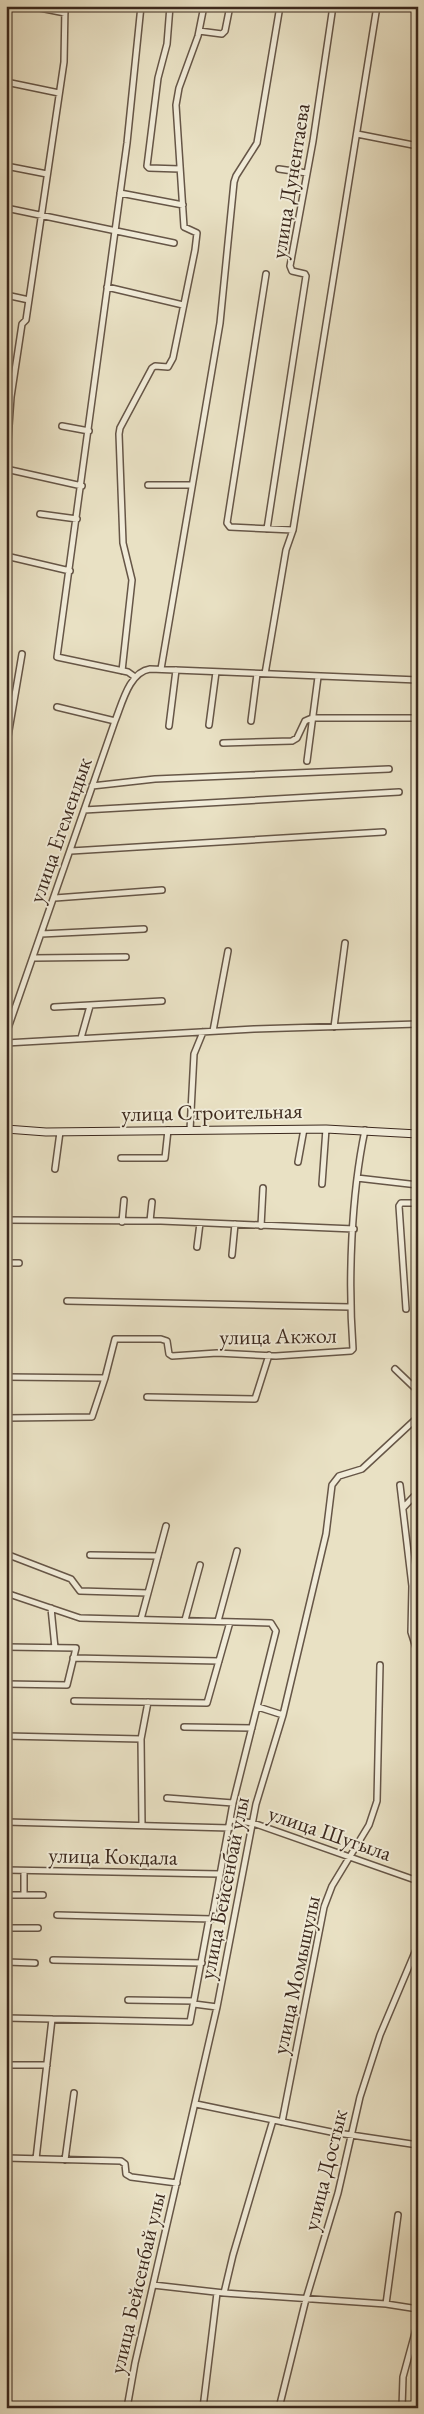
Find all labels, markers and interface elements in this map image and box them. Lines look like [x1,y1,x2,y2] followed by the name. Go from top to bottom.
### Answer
[263,101,317,261] street label: улица Дунентаева
[21,753,99,907] street label: улица Егемендык
[121,1096,303,1128] street label: улица Строительная
[219,1320,337,1352] street label: улица Акжол
[192,1794,256,1982] street label: улица Бейсенбай улы
[264,1798,396,1868] street label: улица Шугыла
[48,1840,178,1872] street label: улица Кокдала
[265,1893,327,2057] street label: улица Момышулы
[296,2106,354,2234] street label: улица Достык
[102,2189,172,2377] street label: улица Бейсенбай улы

